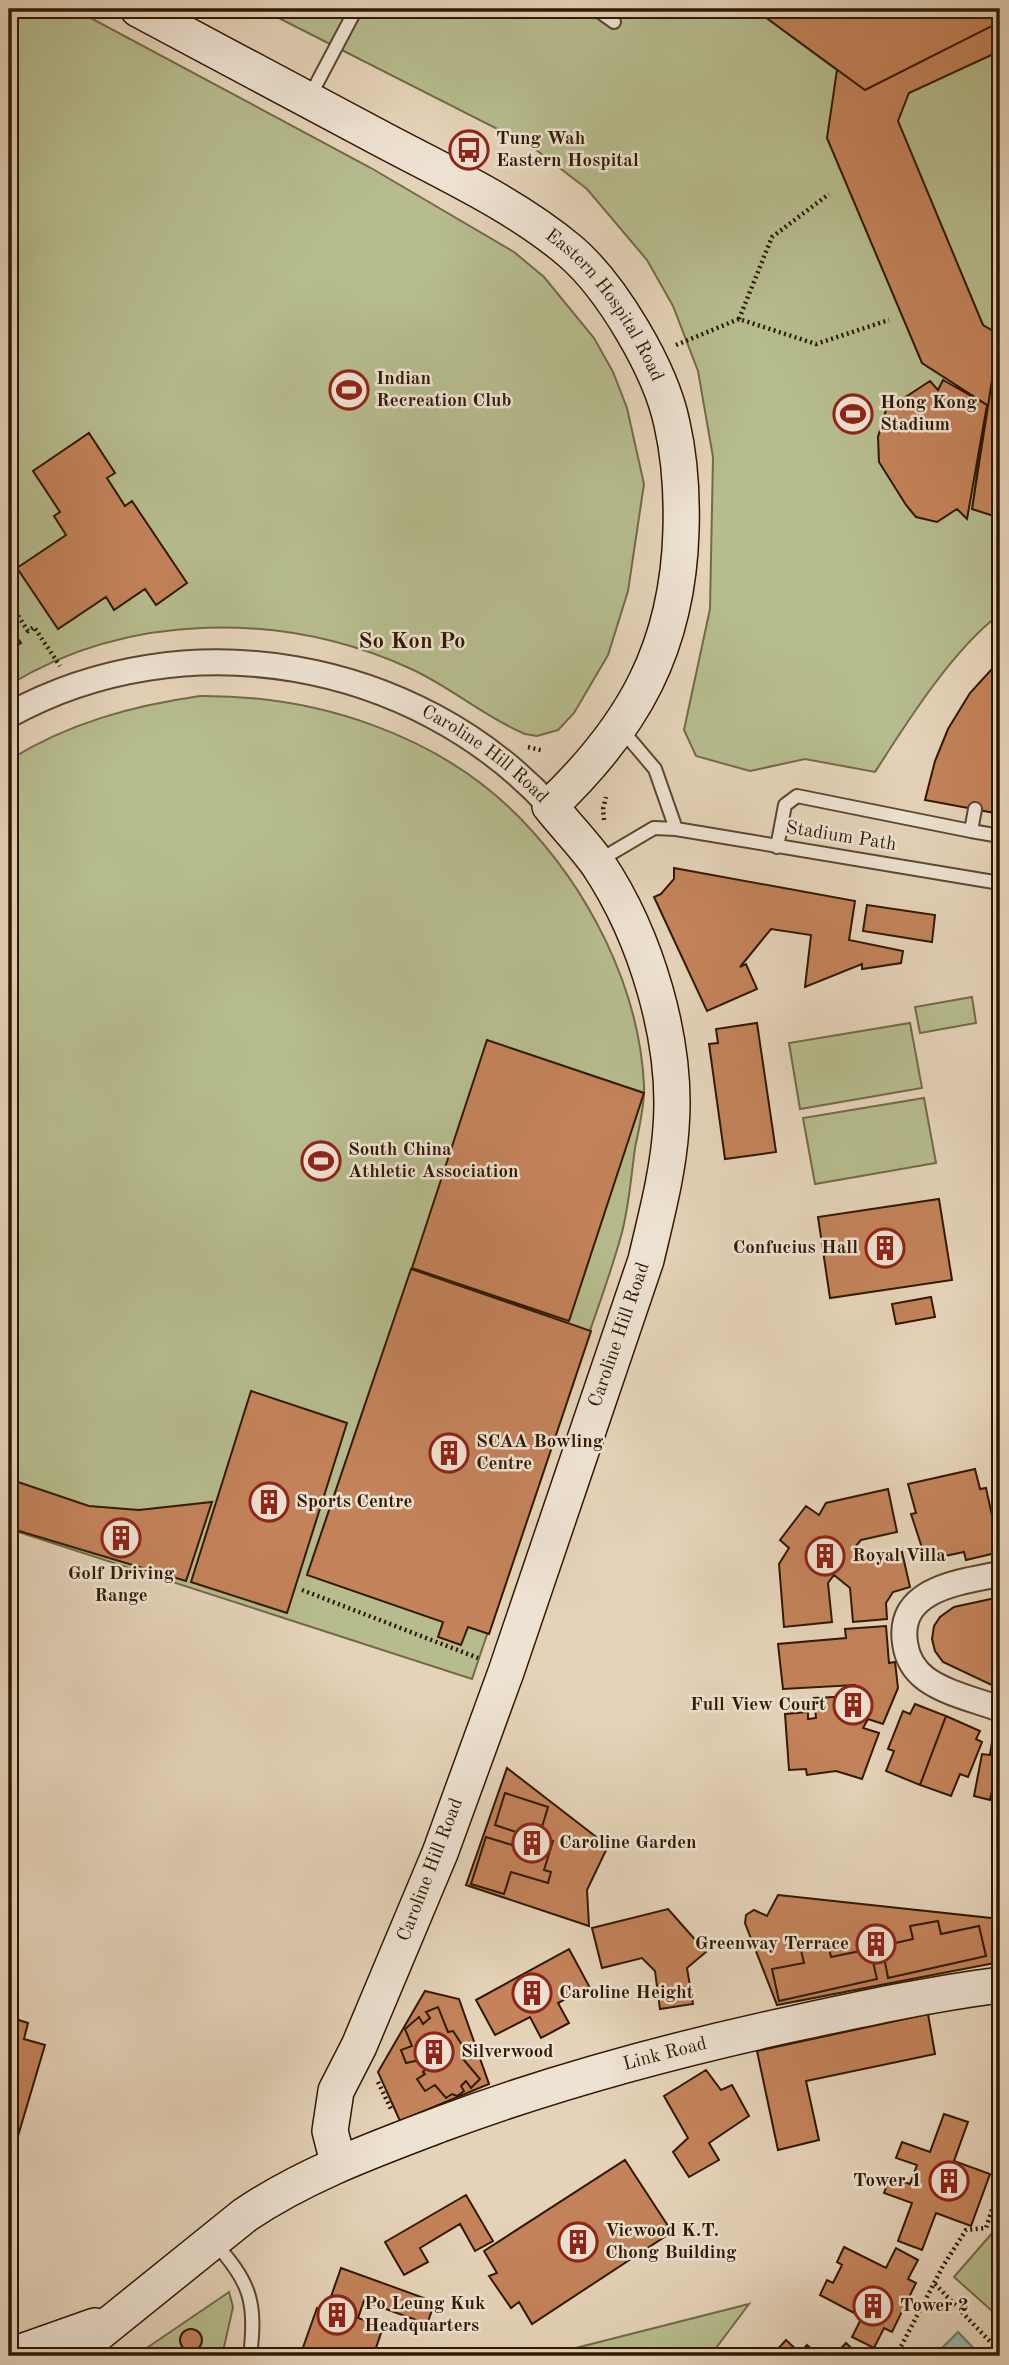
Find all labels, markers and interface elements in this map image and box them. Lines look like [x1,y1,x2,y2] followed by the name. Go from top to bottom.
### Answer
[448,129,490,171] bus stop icon: Tung Wah Eastern Hospital
[496,130,639,171] place label: Tung Wah Eastern Hospital
[542,226,667,384] street label: Eastern Hospital Road
[328,369,370,411] sports icon: Indian Recreation Club
[376,370,511,411] place label: Indian Recreation Club
[832,393,874,435] sports icon: Hong Kong Stadium
[880,394,977,435] place label: Hong Kong Stadium
[358,630,466,653] district label: So Kon Po
[418,702,552,807] street label: Caroline Hill Road
[784,819,898,855] street label: Stadium Path
[300,1140,342,1182] sports icon: South China Athletic Association
[348,1141,519,1182] place label: South China Athletic Association
[864,1227,906,1269] building icon: Confucius Hall
[733,1239,858,1258] place label: Confucius Hall
[586,1260,654,1410] street label: Caroline Hill Road
[428,1432,470,1474] building icon: SCAA Bowling Centre
[476,1433,604,1474] place label: SCAA Bowling Centre
[248,1481,290,1523] building icon: Sports Centre
[296,1493,413,1512] place label: Sports Centre
[100,1517,142,1559] building icon: Golf Driving Range
[804,1535,846,1577] building icon: Royal Villa
[852,1547,946,1566] place label: Royal Villa
[68,1565,175,1606] place label: Golf Driving Range
[832,1684,874,1726] building icon: Full View Court
[690,1696,826,1715] place label: Full View Court
[395,1796,467,1944] street label: Caroline Hill Road
[511,1822,553,1864] building icon: Caroline Garden
[559,1834,697,1853] place label: Caroline Garden
[855,1923,897,1965] building icon: Greenway Terrace
[695,1935,849,1954] place label: Greenway Terrace
[511,1972,553,2014] building icon: Caroline Height
[559,1984,694,2003] place label: Caroline Height
[413,2031,455,2073] building icon: Silverwood
[621,2034,709,2074] street label: Link Road
[461,2043,554,2062] place label: Silverwood
[928,2160,970,2202] building icon: Tower 1
[853,2172,922,2191] place label: Tower 1
[557,2221,599,2263] building icon: Vicwood K.T. Chong Building
[605,2222,737,2263] place label: Vicwood K.T. Chong Building
[852,2285,894,2327] building icon: Tower 2
[316,2294,358,2336] building icon: Po Leung Kuk Headquarters
[364,2295,486,2336] place label: Po Leung Kuk Headquarters
[900,2297,969,2316] place label: Tower 2

